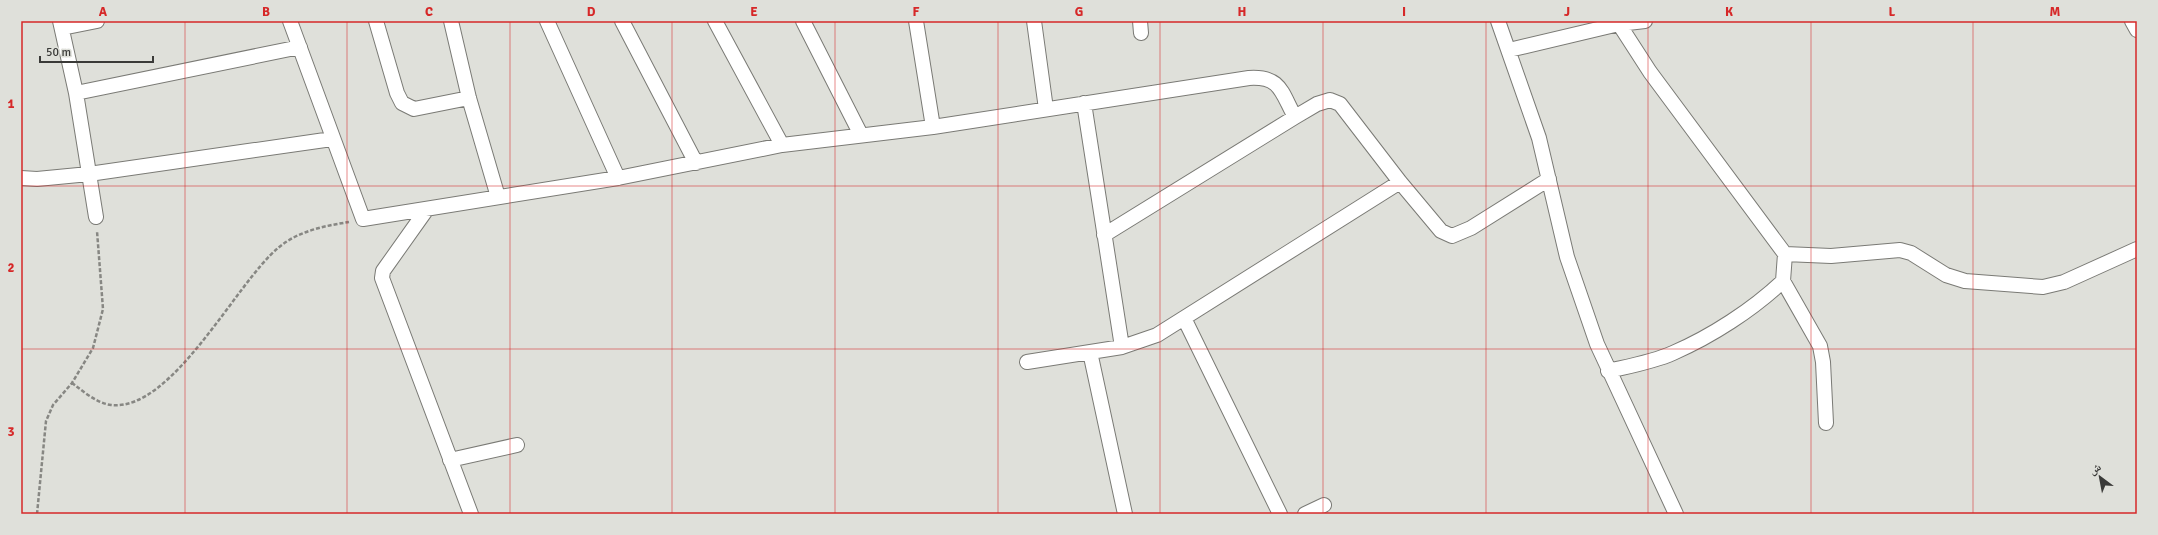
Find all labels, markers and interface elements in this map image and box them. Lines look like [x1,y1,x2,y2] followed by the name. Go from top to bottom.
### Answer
[99,4,108,20] text: A
[262,4,270,20] text: B
[425,4,433,20] text: C
[587,4,596,20] text: D
[750,4,758,20] text: E
[913,4,920,20] text: F
[1075,4,1083,20] text: G
[1238,4,1246,20] text: H
[1402,4,1406,20] text: I
[1564,4,1570,20] text: J
[1725,4,1733,20] text: K
[1889,4,1896,20] text: L
[2050,4,2061,20] text: M
[40,38,153,64] scale bar
[46,45,71,60] text: 50 m
[7,96,15,112] text: 1
[7,260,15,276] text: 2
[7,424,15,440] text: 3
[2080,457,2120,497] north arrow
[2087,460,2104,478] text: ش

